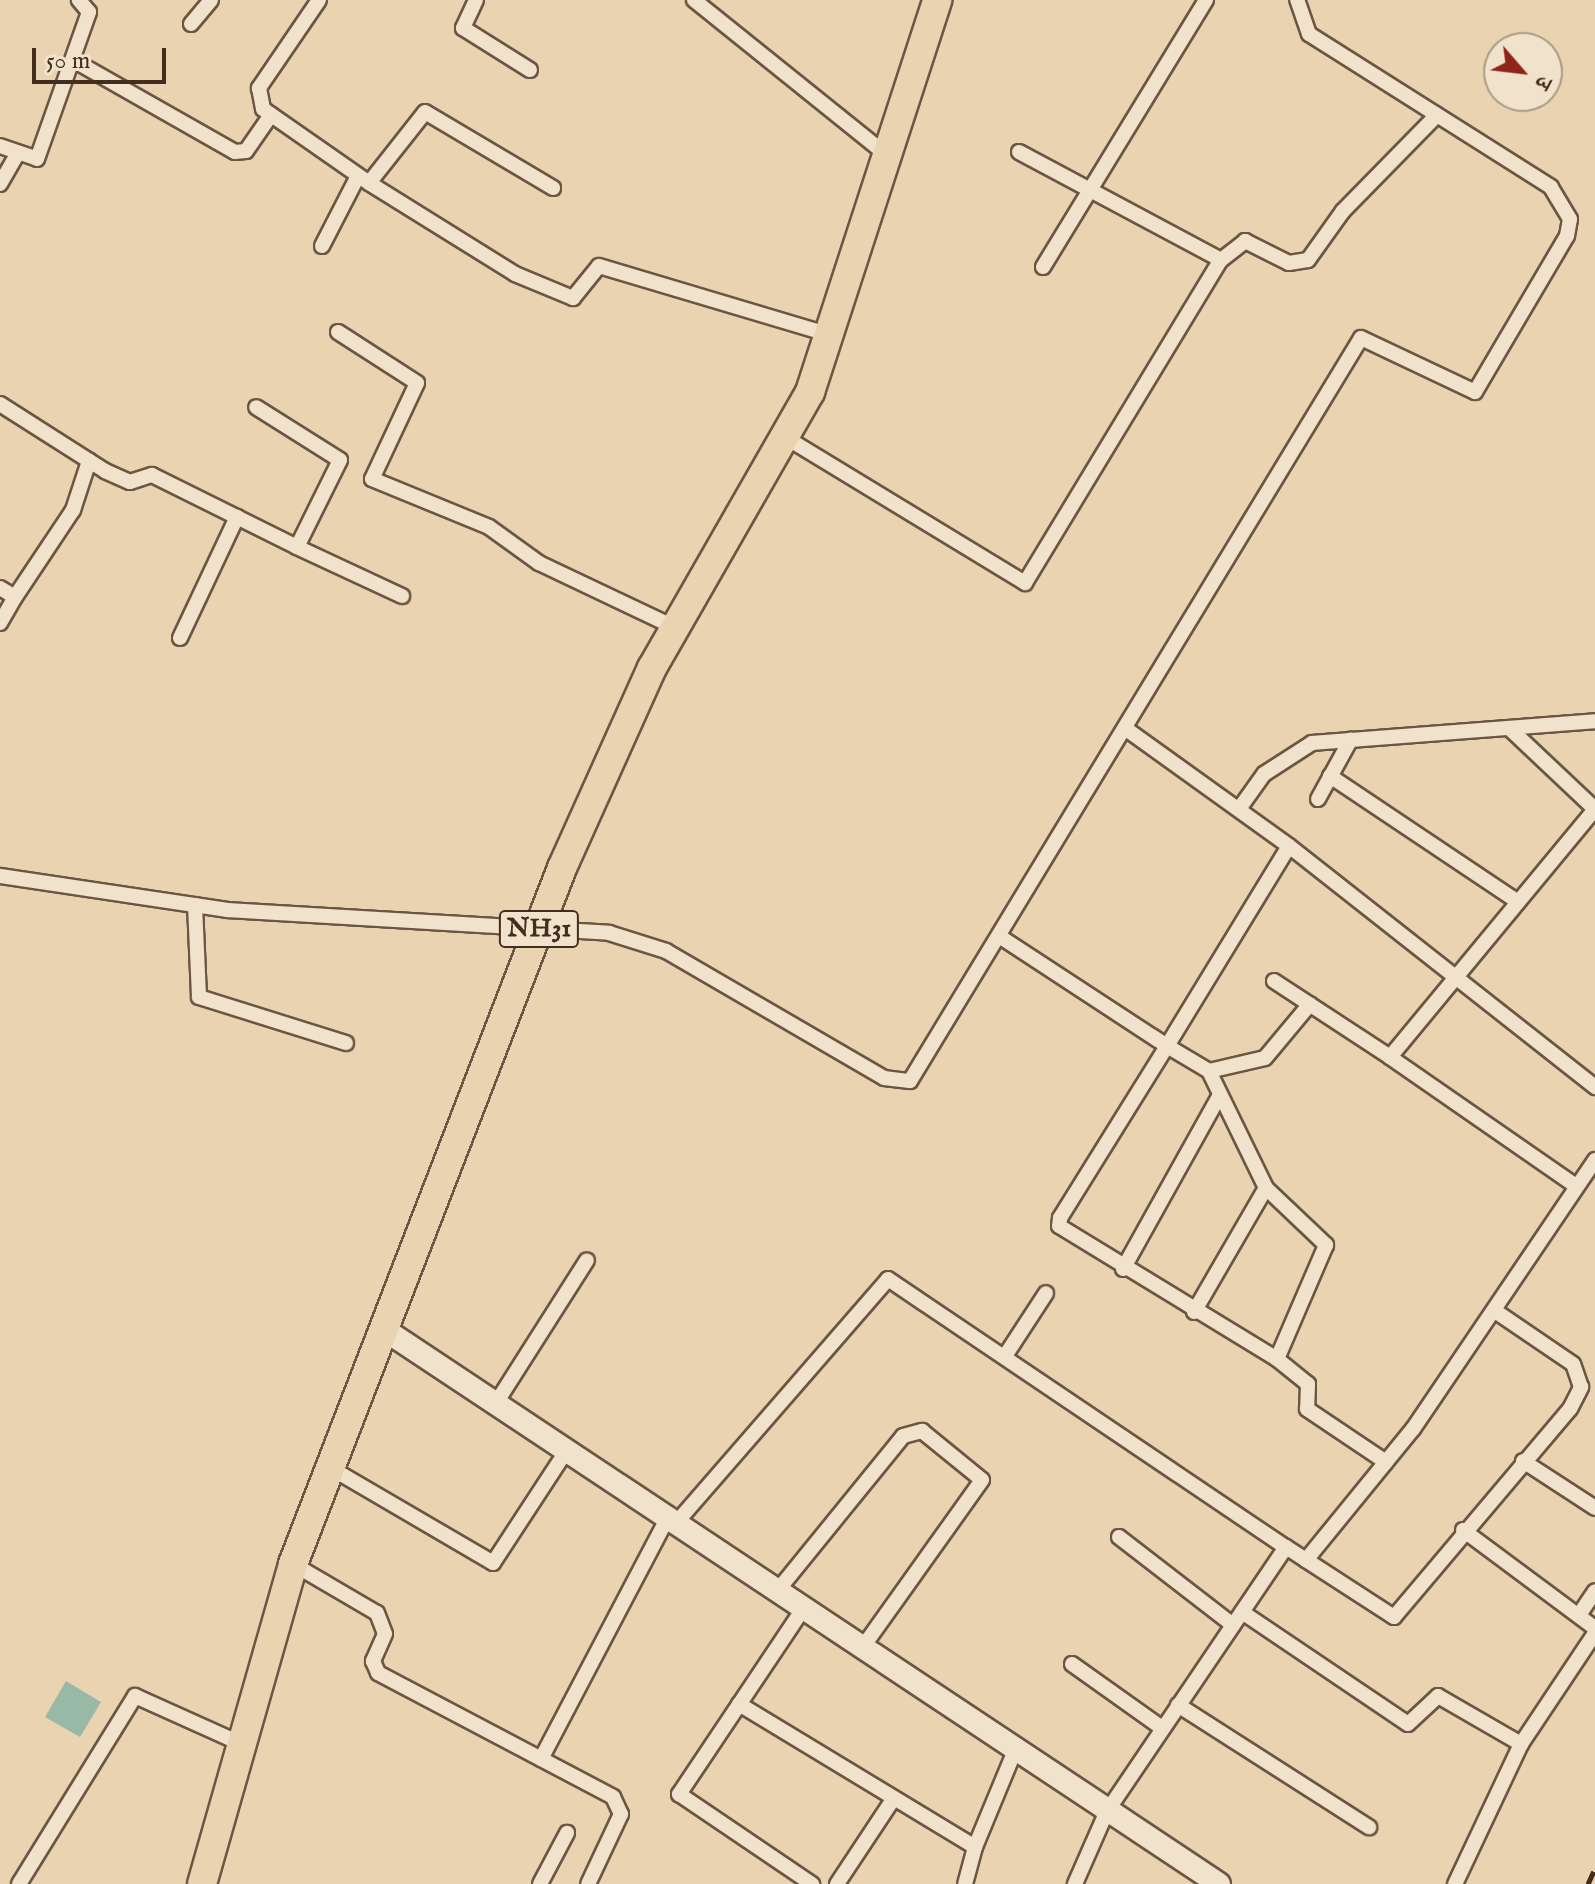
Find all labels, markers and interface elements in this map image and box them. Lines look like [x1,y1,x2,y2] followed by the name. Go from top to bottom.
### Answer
[36,32,170,82] scale bar
[1483,32,1563,112] north arrow
[46,46,90,77] text: 50 m
[1527,71,1557,94] text: उ
[497,907,581,951] road number: NH31

